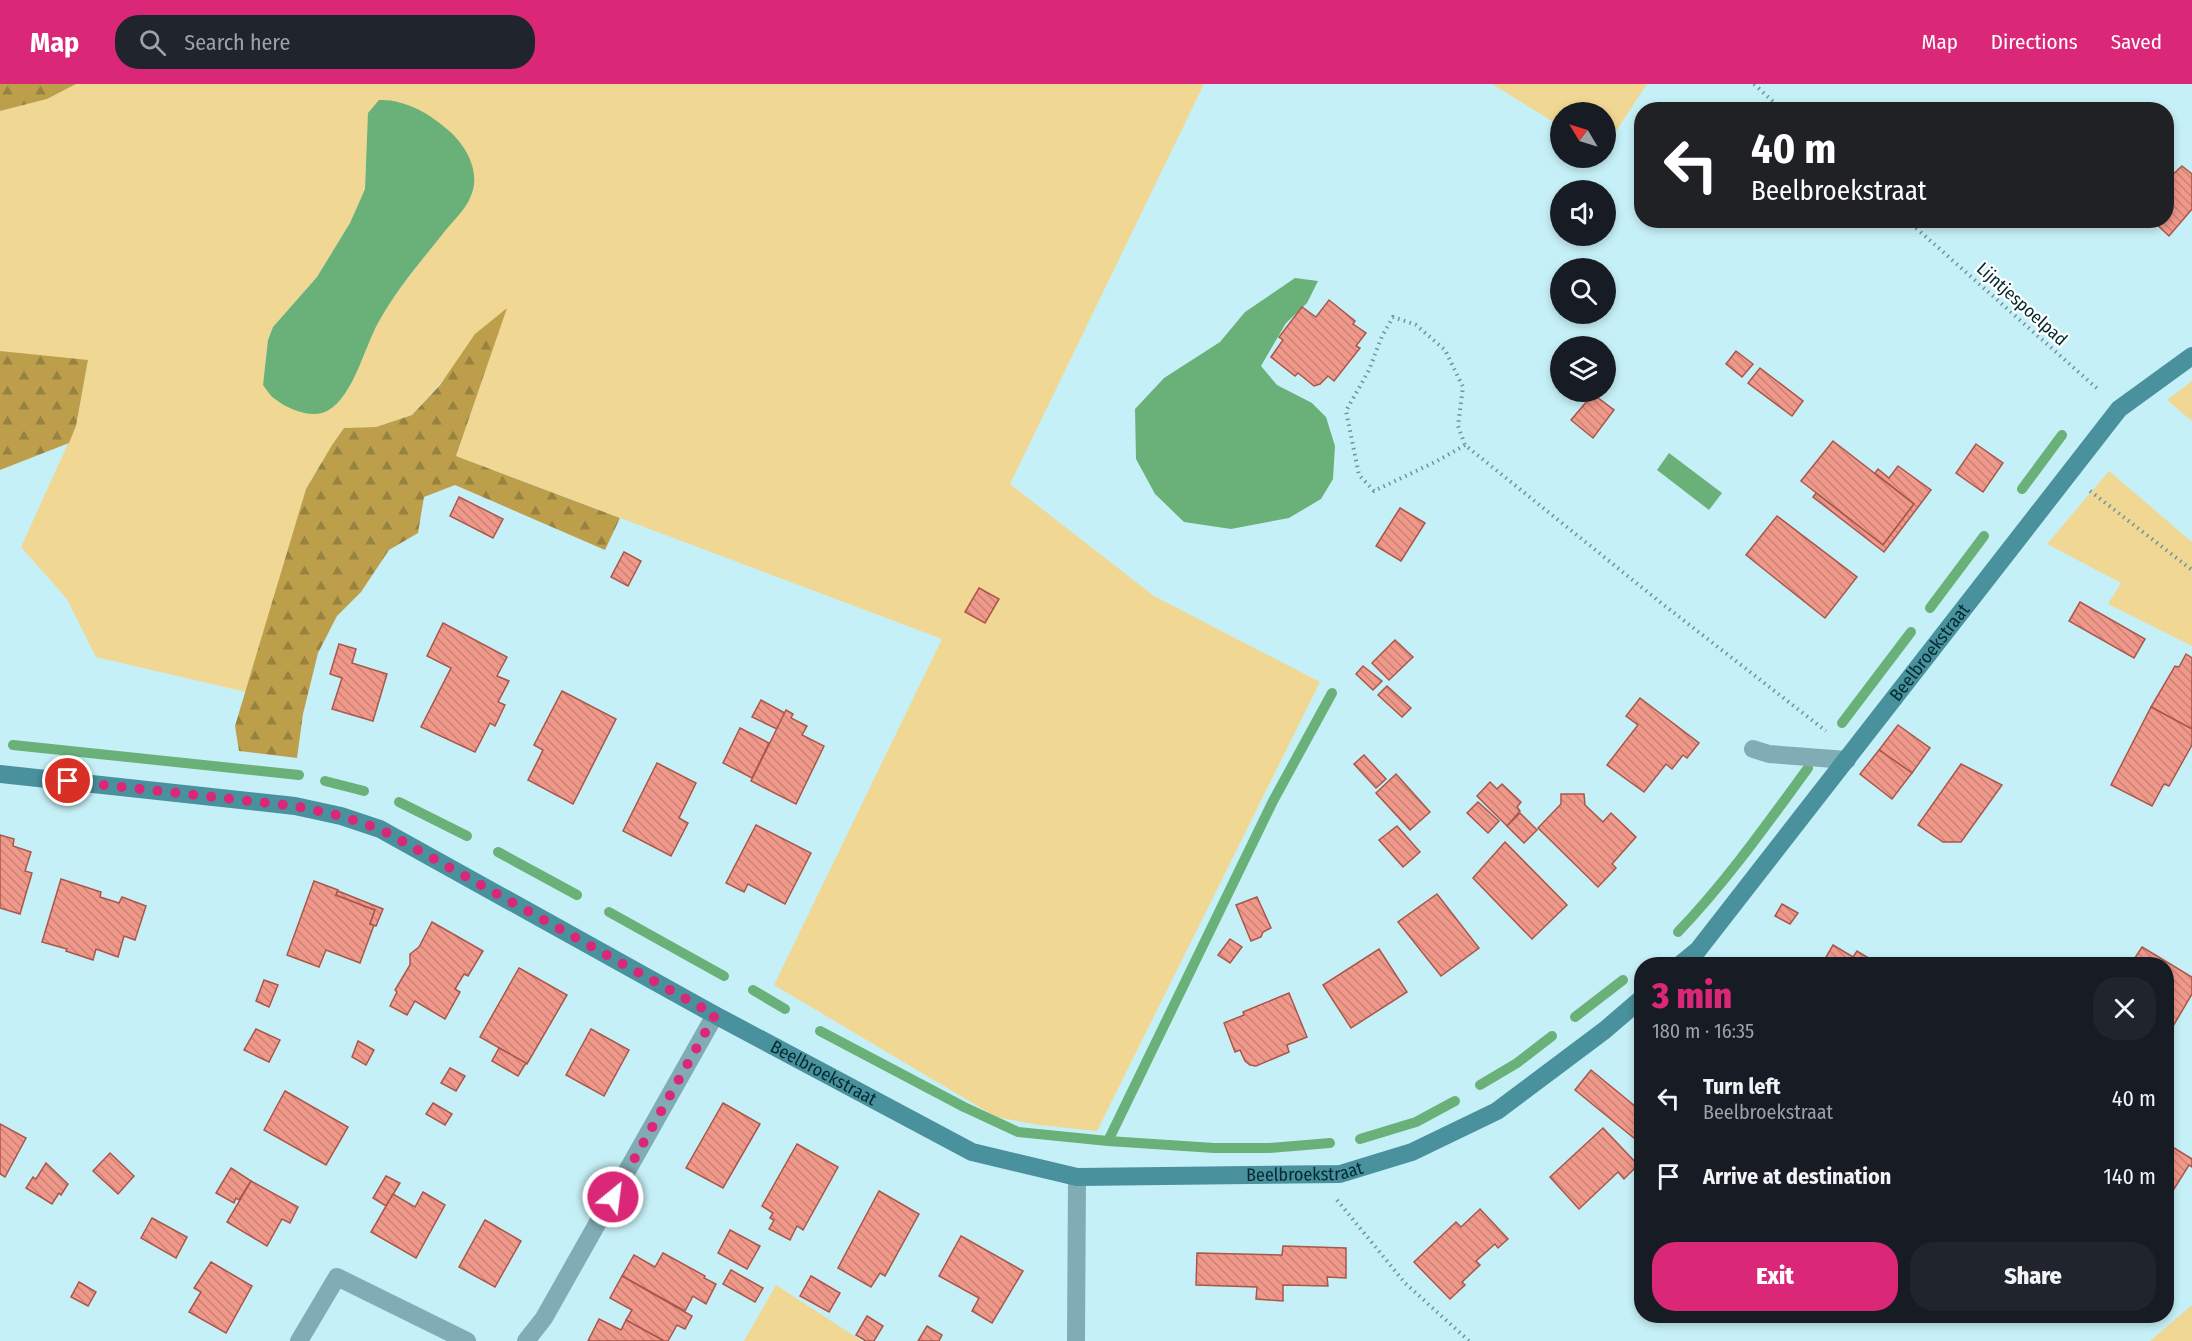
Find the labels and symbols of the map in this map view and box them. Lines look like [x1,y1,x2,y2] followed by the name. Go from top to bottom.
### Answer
[1550,102,1616,168] north arrow
[1972,258,2072,350] street label: Lijntjespoelpad
[1885,599,1974,706] street label: Beelbroekstraat
[42,755,93,806] pin
[767,1036,880,1110] street label: Beelbroekstraat
[1246,1157,1366,1186] street label: Beelbroekstraat
[581,1165,645,1229] position arrow

